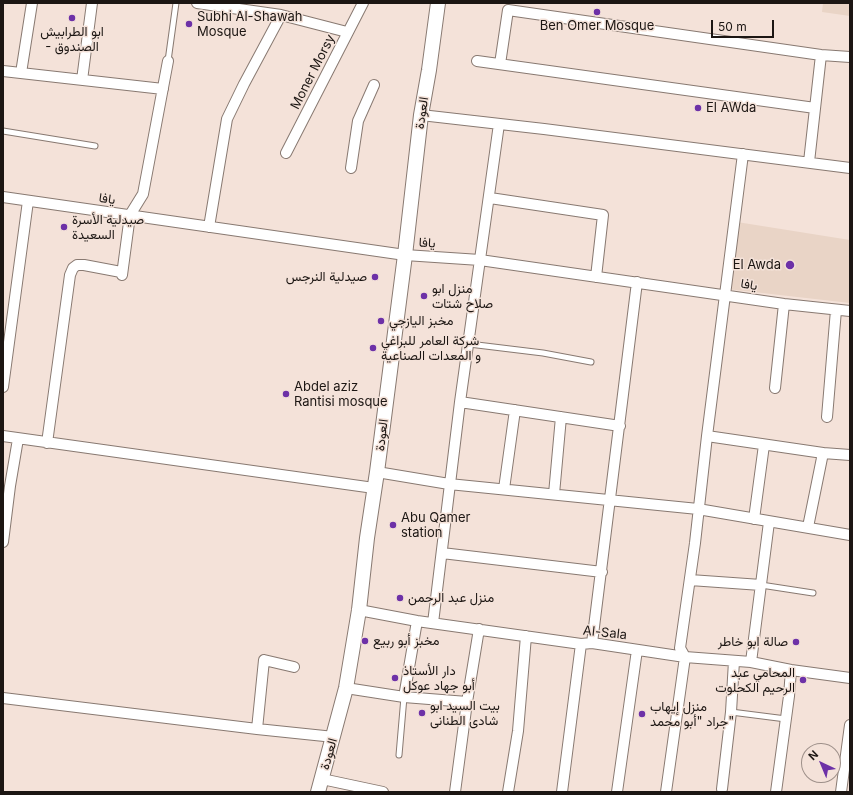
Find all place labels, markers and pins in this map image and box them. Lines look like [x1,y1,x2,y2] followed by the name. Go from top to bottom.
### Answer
[592,7,602,17] marker: Ben Omer Mosque
[197,9,303,40] place label: Subhi Al-Shawah Mosque
[67,13,77,23] marker: ابو الطرابيش - الصندوق
[540,18,654,34] place label: Ben Omer Mosque
[184,19,194,29] marker: Subhi Al-Shawah Mosque
[40,24,104,55] place label: ابو الطرابيش - الصندوق
[706,100,756,116] place label: El AWda
[693,103,703,113] marker: El AWda
[72,212,144,243] place label: صيدلية الأسرة السعيدة
[59,222,69,232] marker: صيدلية الأسرة السعيدة
[733,257,781,273] place label: El Awda
[784,259,796,271] marker: El Awda
[286,269,367,285] place label: صيدلية النرجس
[370,272,380,282] marker: صيدلية النرجس
[432,281,493,312] place label: منزل ابو صلاح شتات
[419,291,429,301] marker: منزل ابو صلاح شتات
[389,313,453,329] place label: مخبز اليازجي
[376,316,386,326] marker: مخبز اليازجي
[381,333,481,364] place label: شركة العامر للبراغي و المعدات الصناعية
[368,343,378,353] marker: شركة العامر للبراغي و المعدات الصناعية
[294,379,388,410] place label: Abdel aziz Rantisi mosque
[281,389,291,399] marker: Abdel aziz Rantisi mosque
[401,510,470,541] place label: Abu Qamer station
[388,520,398,530] marker: Abu Qamer station
[408,590,494,606] place label: منزل عبد الرحمن
[395,593,405,603] marker: منزل عبد الرحمن
[373,633,439,649] place label: مخبز أبو ربيع
[718,634,788,650] place label: صالة ابو خاطر
[360,636,370,646] marker: مخبز أبو ربيع
[791,637,801,647] marker: صالة ابو خاطر
[403,663,475,694] place label: دار الأستاذ أبو جهاد عوكل
[715,665,795,696] place label: المحامي عبد الرحيم الكحلوت
[390,673,400,683] marker: دار الأستاذ أبو جهاد عوكل
[798,675,808,685] marker: المحامي عبد الرحيم الكحلوت
[430,698,500,729] place label: بيت السيد ابو شادى الطنانى
[650,699,734,730] place label: منزل إيهاب جراد "أبو محمد"
[417,708,427,718] marker: بيت السيد ابو شادى الطنانى
[637,709,647,719] marker: منزل إيهاب جراد "أبو محمد"

